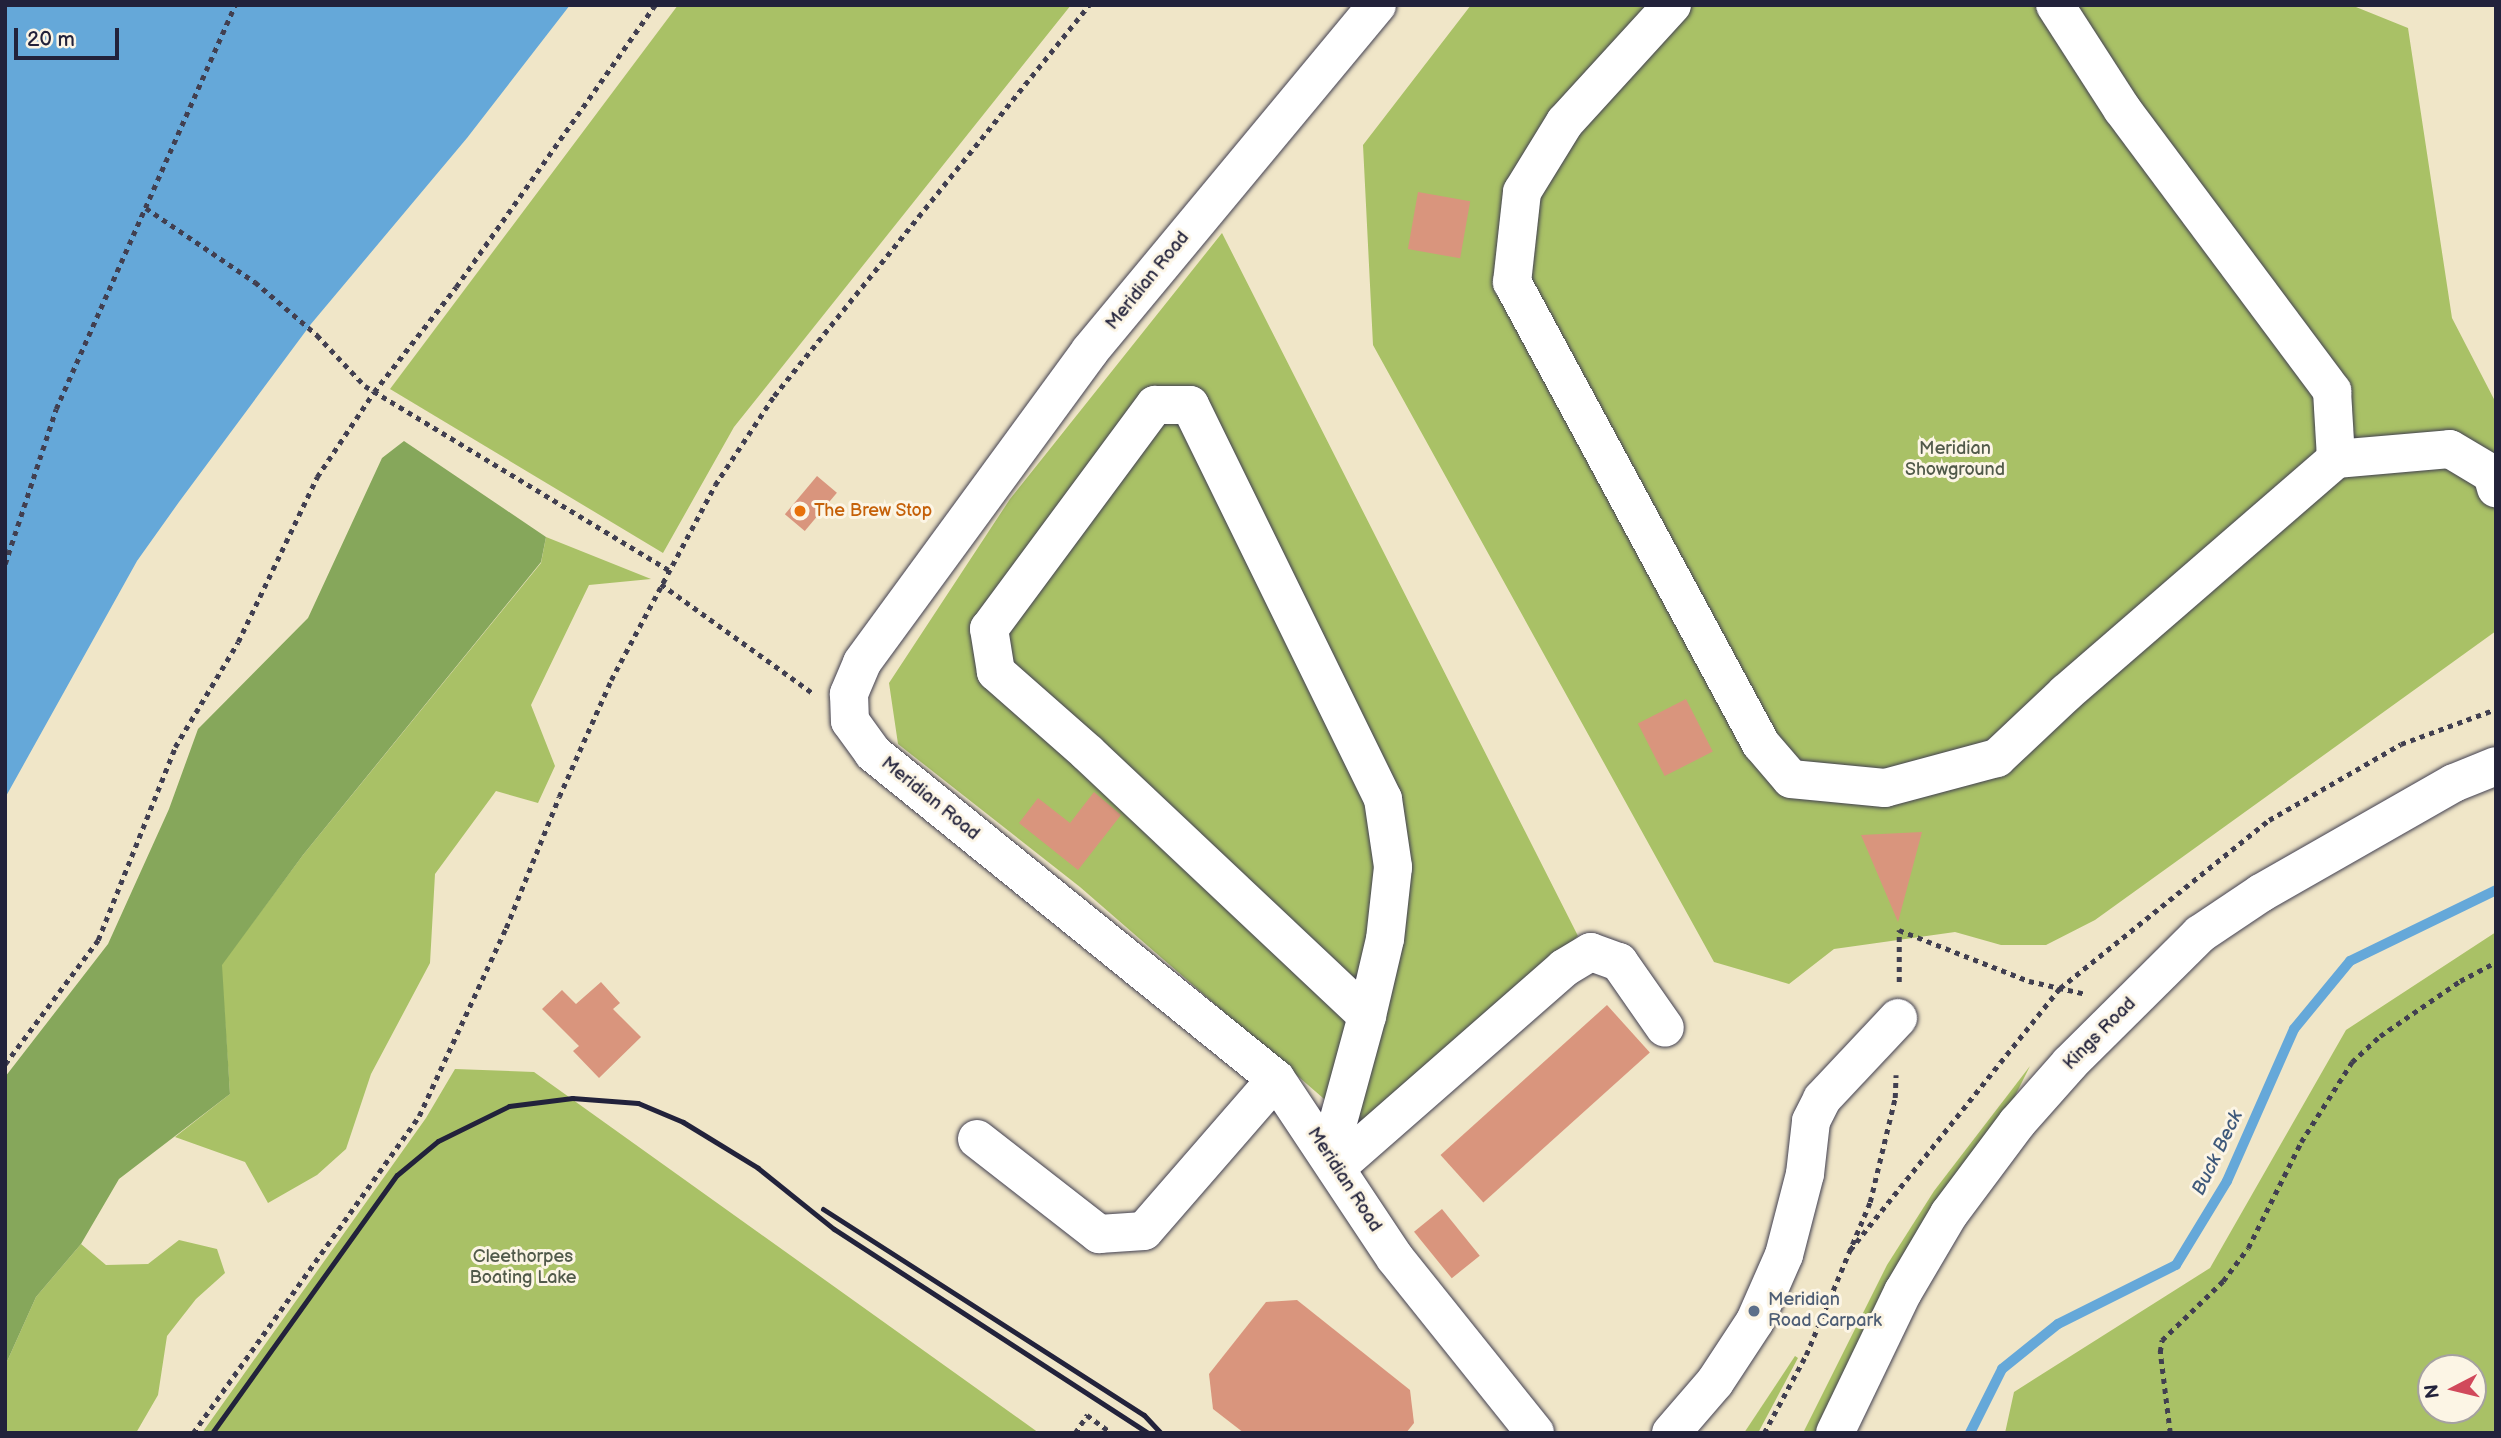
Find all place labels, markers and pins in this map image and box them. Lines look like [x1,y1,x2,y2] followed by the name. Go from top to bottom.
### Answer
[814,500,932,522] place label: The Brew Stop
[792,503,808,519] marker: The Brew Stop
[1768,1290,1882,1332] place label: Meridian Road Carpark
[1746,1303,1762,1319] marker: Meridian Road Carpark

